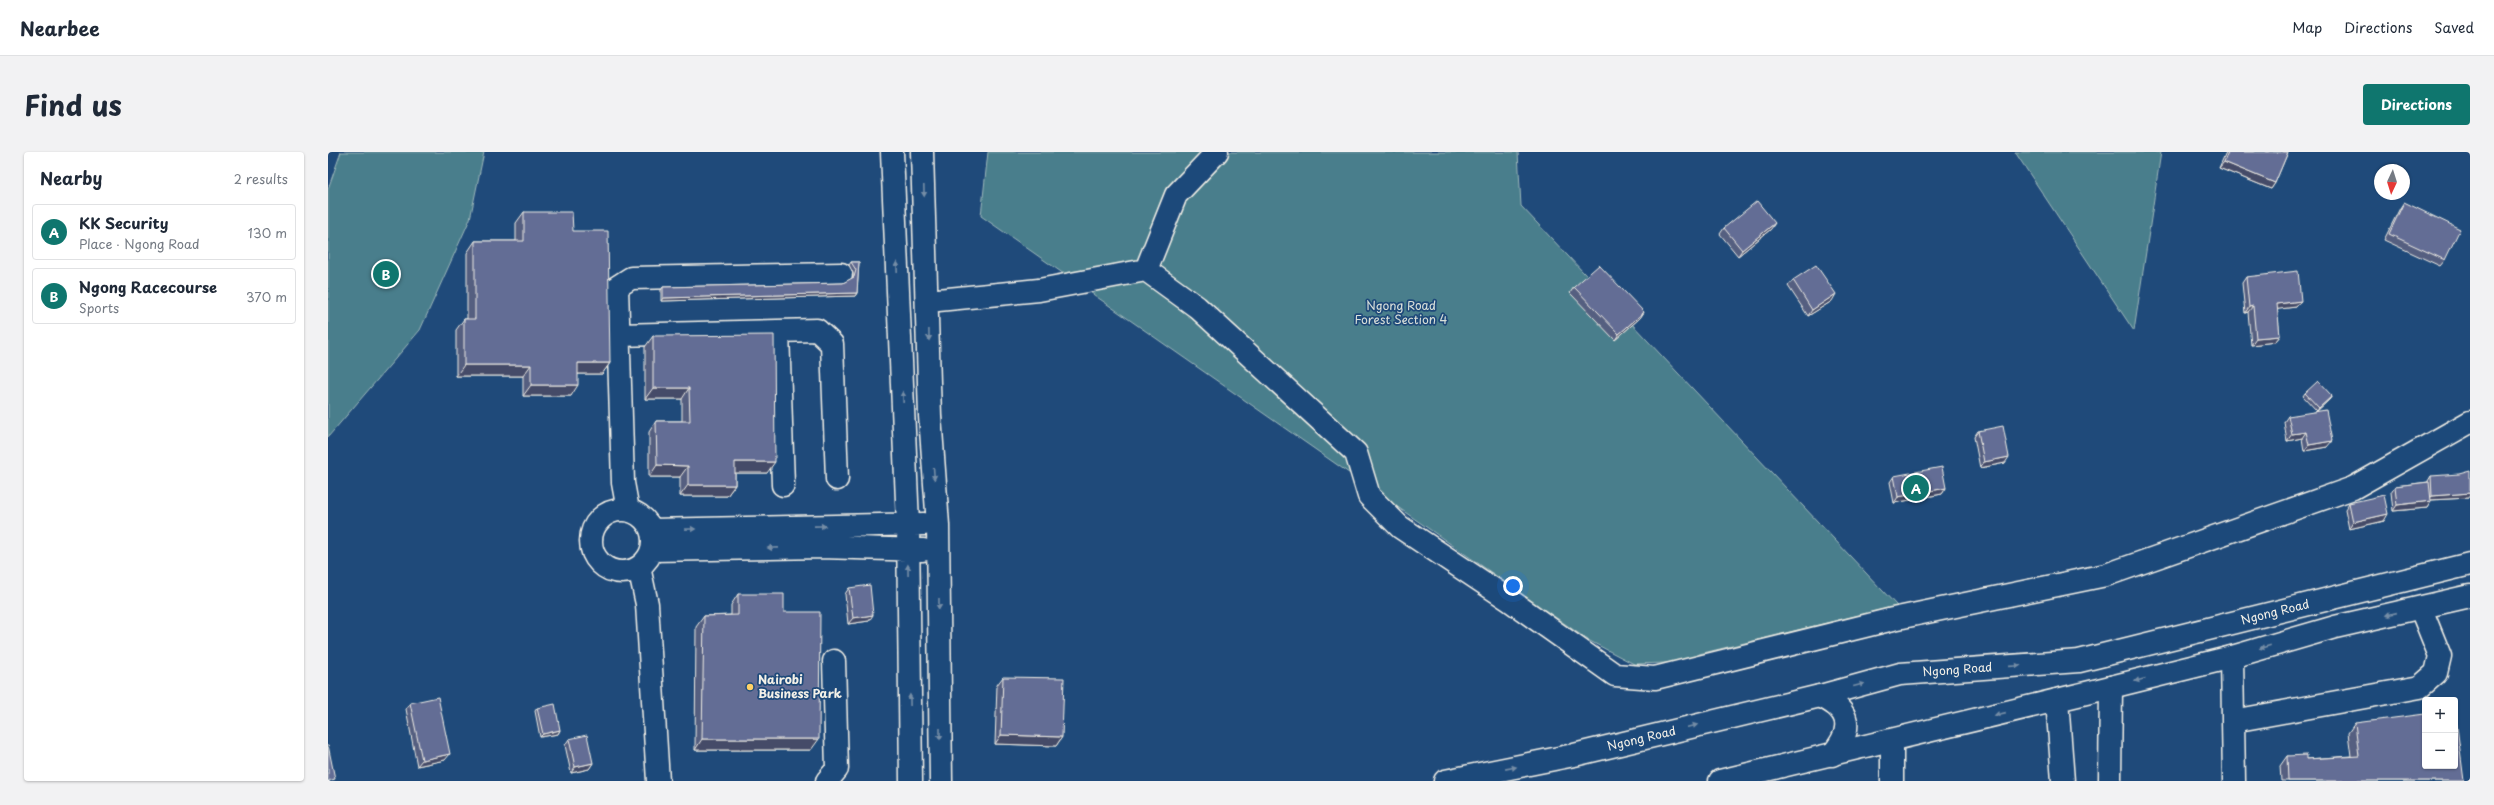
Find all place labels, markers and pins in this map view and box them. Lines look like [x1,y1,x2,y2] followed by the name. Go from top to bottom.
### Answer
[373,259,399,289] pin: B
[1903,473,1929,503] pin: A
[758,670,842,702] place label: Nairobi Business Park
[745,682,755,692] marker: Nairobi Business Park

